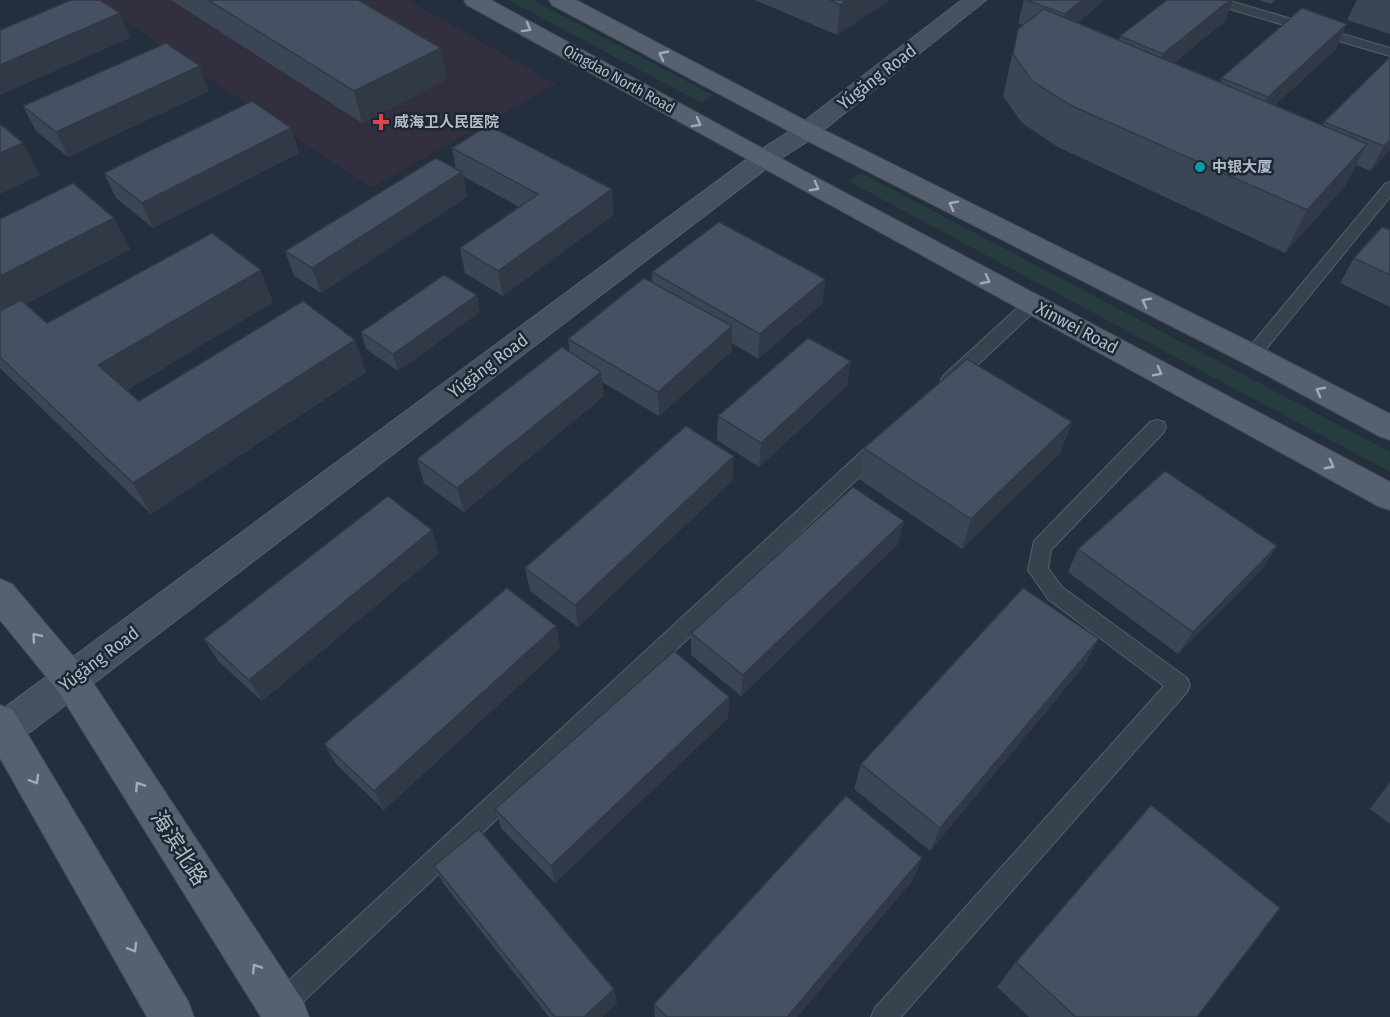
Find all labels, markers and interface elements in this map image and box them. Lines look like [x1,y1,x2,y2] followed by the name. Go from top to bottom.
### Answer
[520,21,531,32] one-way arrow
[833,39,921,115] street label: Yúgǎng Road
[560,41,678,117] street label: Qingdao North Road
[658,51,669,62] one-way arrow
[372,113,390,131] marker: 威海卫人民医院
[394,113,499,131] place label: 威海卫人民医院
[691,115,702,127] one-way arrow
[1212,158,1272,176] place label: 中银大厦
[1193,160,1207,174] marker: 中银大厦
[808,180,819,191] one-way arrow
[949,201,959,212] one-way arrow
[980,272,991,284] one-way arrow
[1032,297,1122,359] street label: Xinwei Road
[1142,298,1152,309] one-way arrow
[444,329,532,403] street label: Yúgǎng Road
[1152,365,1162,376] one-way arrow
[1315,387,1326,398] one-way arrow
[1323,458,1334,469] one-way arrow
[55,622,143,696] street label: Yúgǎng Road
[32,633,43,644] one-way arrow
[28,773,39,784] one-way arrow
[135,782,146,793] one-way arrow
[145,806,213,890] street label: 海滨北路
[125,942,137,952] one-way arrow
[251,964,263,974] one-way arrow

